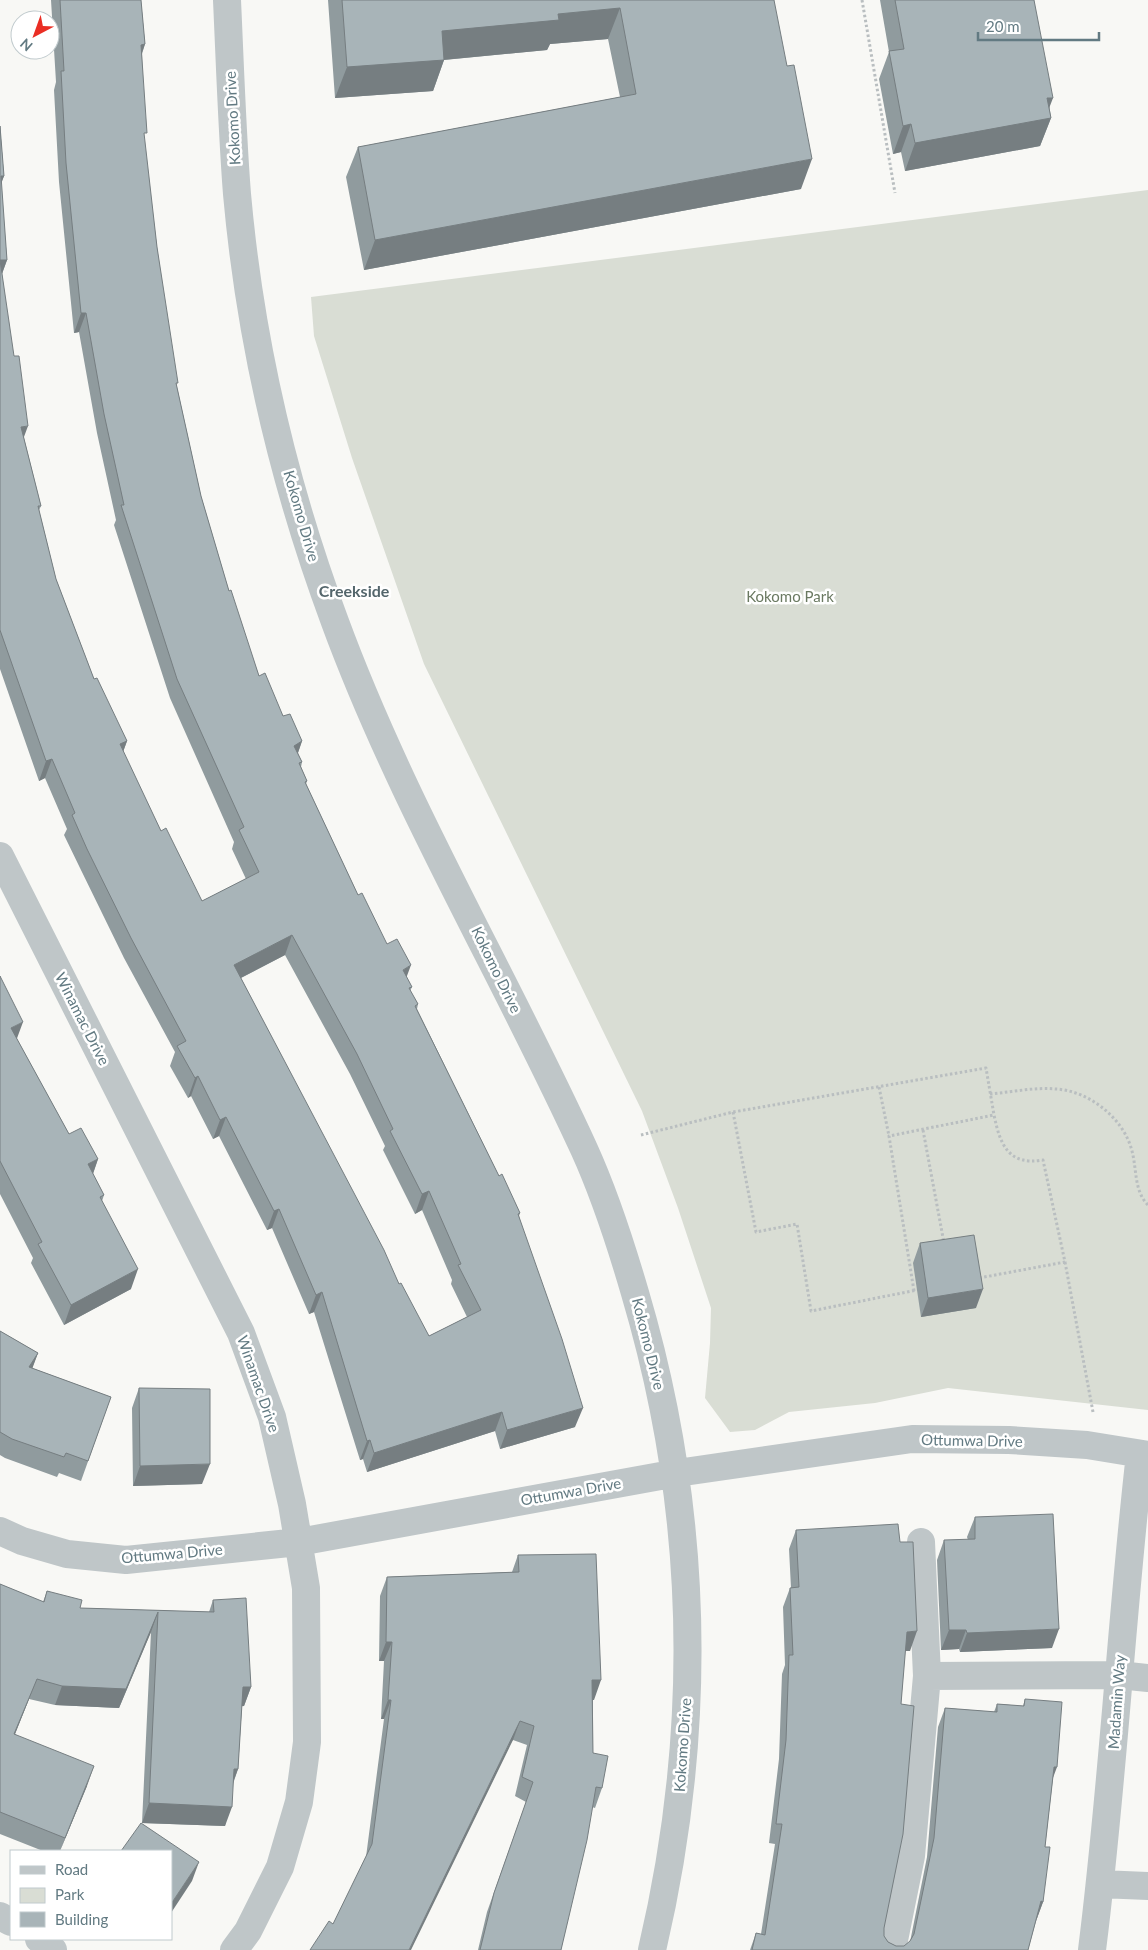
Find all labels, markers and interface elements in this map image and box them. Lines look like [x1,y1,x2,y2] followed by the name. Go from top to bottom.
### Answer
[10,10,60,60] north arrow
[978,10,1099,42] scale bar
[986,17,1020,35] text: 20 m
[16,35,36,55] text: N
[221,71,243,165] street label: Kokomo Drive
[280,468,324,563] street label: Kokomo Drive
[319,581,390,600] district label: Creekside
[746,587,834,605] park label: Kokomo Park
[468,923,526,1016] street label: Kokomo Drive
[52,969,114,1068] street label: Winamac Drive
[629,1296,669,1392] street label: Kokomo Drive
[234,1333,284,1435] street label: Winamac Drive
[921,1430,1023,1450] street label: Ottumwa Drive
[519,1473,623,1509] street label: Ottumwa Drive
[121,1540,223,1566] street label: Ottumwa Drive
[1104,1654,1128,1750] street label: Madamin Way
[670,1697,694,1792] street label: Kokomo Drive
[10,1850,172,1940] legend
[55,1860,88,1878] text: Road
[55,1885,85,1903] text: Park
[55,1910,108,1928] text: Building

